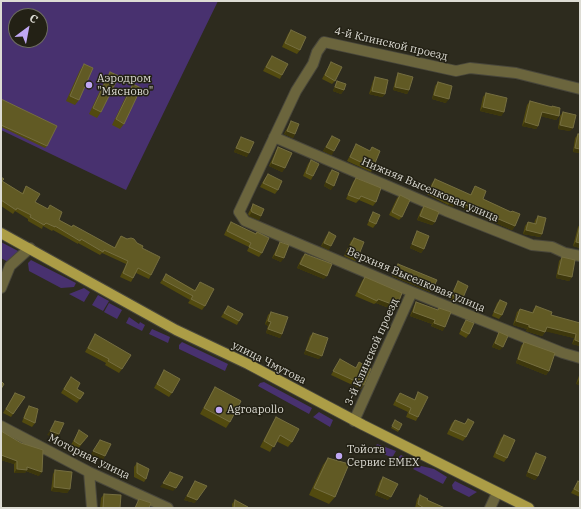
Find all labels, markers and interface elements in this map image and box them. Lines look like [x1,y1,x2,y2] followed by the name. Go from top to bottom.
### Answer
[8,8,48,48] north arrow
[27,11,41,27] text: С
[333,25,449,63] street label: 4-й Клинской проезд
[97,72,153,98] place label: Аэродром "Мясново"
[84,80,94,90] marker: Аэродром "Мясново"
[359,155,501,225] street label: Нижняя Выселковая улица
[345,245,487,315] street label: Верхняя Выселковая улица
[342,296,402,408] street label: 3-й Клинской проезд
[230,339,308,387] street label: улица Чмутова
[227,403,284,417] place label: Agroapollo
[214,405,224,415] marker: Agroapollo
[46,432,132,482] street label: Моторная улица
[347,443,419,469] place label: Тойота Сервис EMEX
[334,451,344,461] marker: Тойота Сервис EMEX

